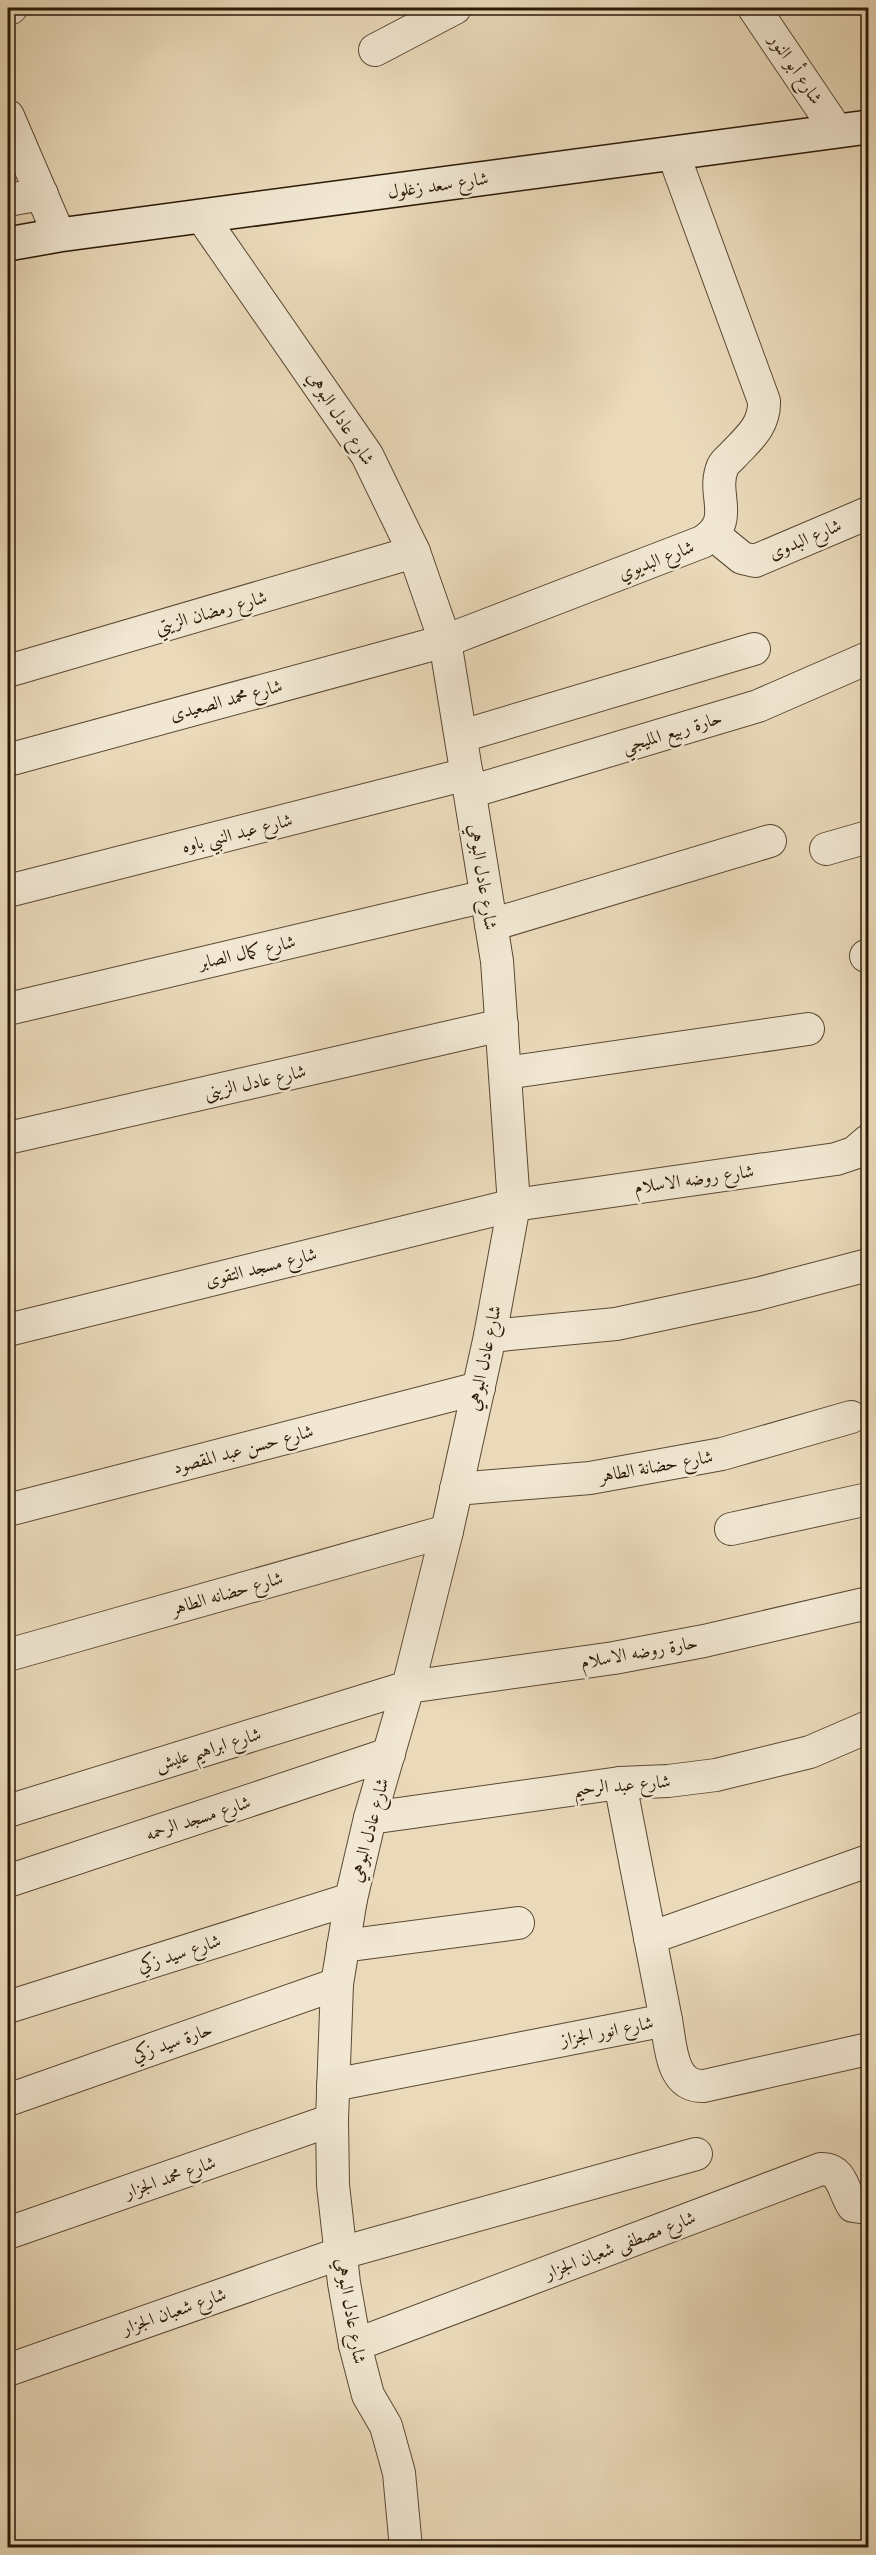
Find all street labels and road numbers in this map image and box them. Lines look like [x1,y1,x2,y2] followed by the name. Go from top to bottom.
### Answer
[760,27,829,110] street label: شارع أبو النور
[386,166,490,207] street label: شارع سعد زغلول
[299,367,380,471] street label: شارع عادل البوهي
[765,513,846,568] street label: شارع البدوى
[615,535,698,588] street label: شارع البديوي
[152,585,271,643] street label: شارع رمضان الزيتي
[167,673,286,729] street label: شارع محمد الصعيدى
[619,705,726,763] street label: حارة ربيع المليجي
[179,808,296,863] street label: شارع عبد النبي باوه
[460,822,503,932] street label: شارع عادل البوهي
[194,929,299,978] street label: شارع كمال الصابر
[202,1059,309,1108] street label: شارع عادل الزينى
[632,1159,756,1203] street label: شارع روضه الاسلام
[203,1242,320,1295] street label: شارع مسجد التقوى
[461,1303,510,1414] street label: شارع عادل البوهي
[170,1419,317,1482] street label: شارع حسن عبد المقصود
[595,1444,715,1491] street label: شارع حضانة الطاهر
[166,1566,287,1624] street label: شارع حضانه الطاهر
[579,1630,700,1678] street label: حارة روضه الاسلام
[152,1721,266,1782] street label: شارع ابراهيم عليش
[572,1769,672,1807] street label: شارع عبد الرحيم
[344,1775,397,1886] street label: شارع عادل البوهي
[142,1790,255,1849] street label: شارع مسجد الرحمه
[134,1928,225,1981] street label: شارع سيد زكي
[557,2010,656,2055] street label: شارع انور الجزاز
[128,2017,217,2070] street label: حارة سيد زكي
[119,2150,220,2207] street label: شارع محمد الجزار
[539,2205,700,2288] street label: شارع مصطفى شعبان الجزار
[327,2256,372,2366] street label: شارع عادل البوهي
[117,2282,230,2344] street label: شارع شعبان الجزار

